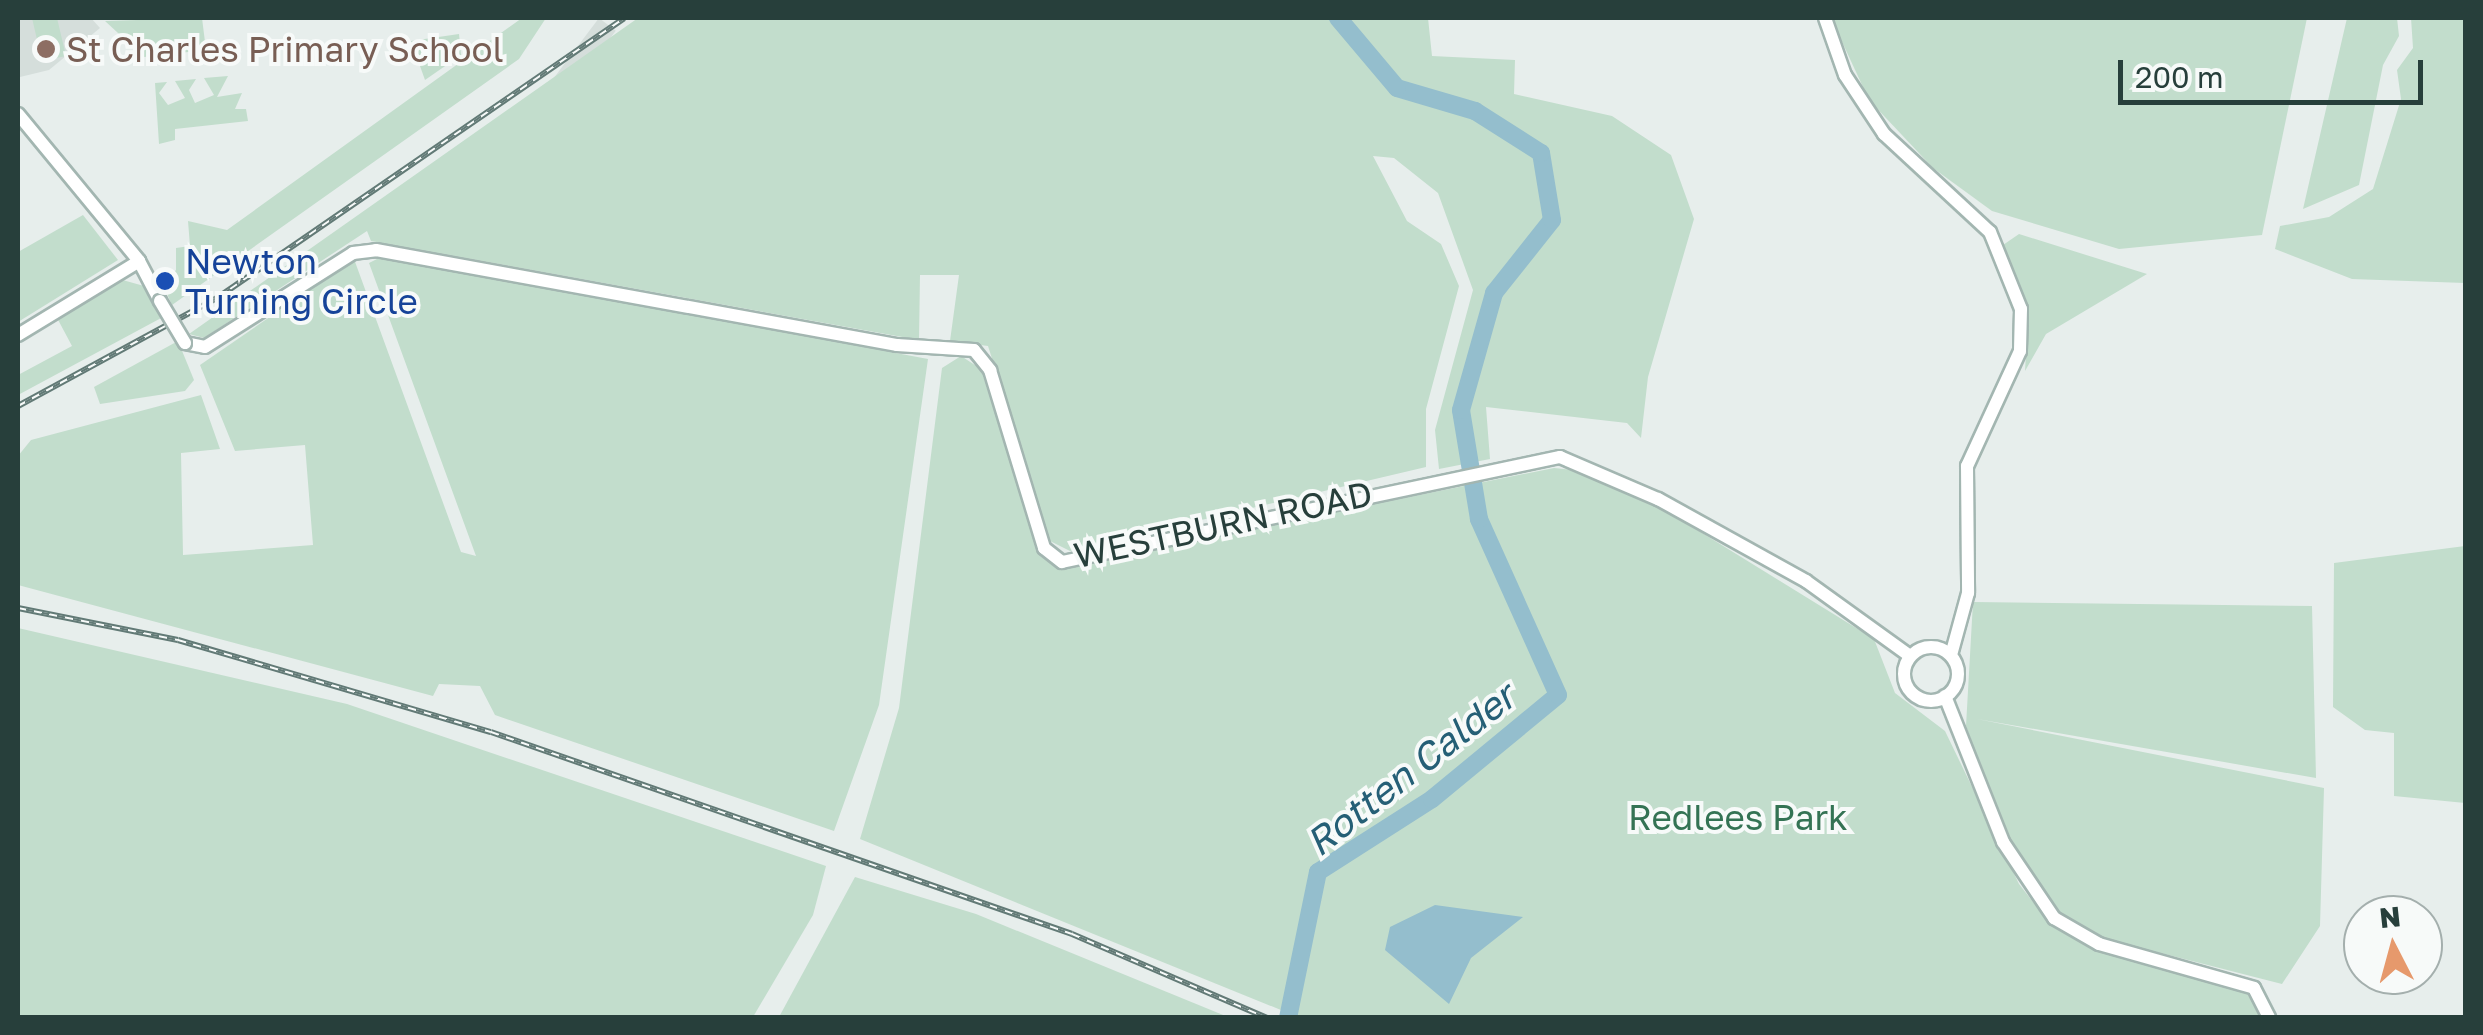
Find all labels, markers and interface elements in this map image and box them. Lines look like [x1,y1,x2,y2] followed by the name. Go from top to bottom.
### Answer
[66,28,504,70] place label: St Charles Primary School
[35,38,57,60] marker: St Charles Primary School
[2123,40,2428,102] scale bar
[2135,59,2224,95] text: 200 m
[185,240,418,322] place label: Newton Turning Circle
[154,270,176,292] marker: Newton Turning Circle
[1070,472,1376,576] street label: WESTBURN ROAD
[1296,673,1524,865] water label: Rotten Calder
[1628,796,1848,838] park label: Redlees Park
[2343,895,2443,995] north arrow
[2378,899,2402,934] text: N

